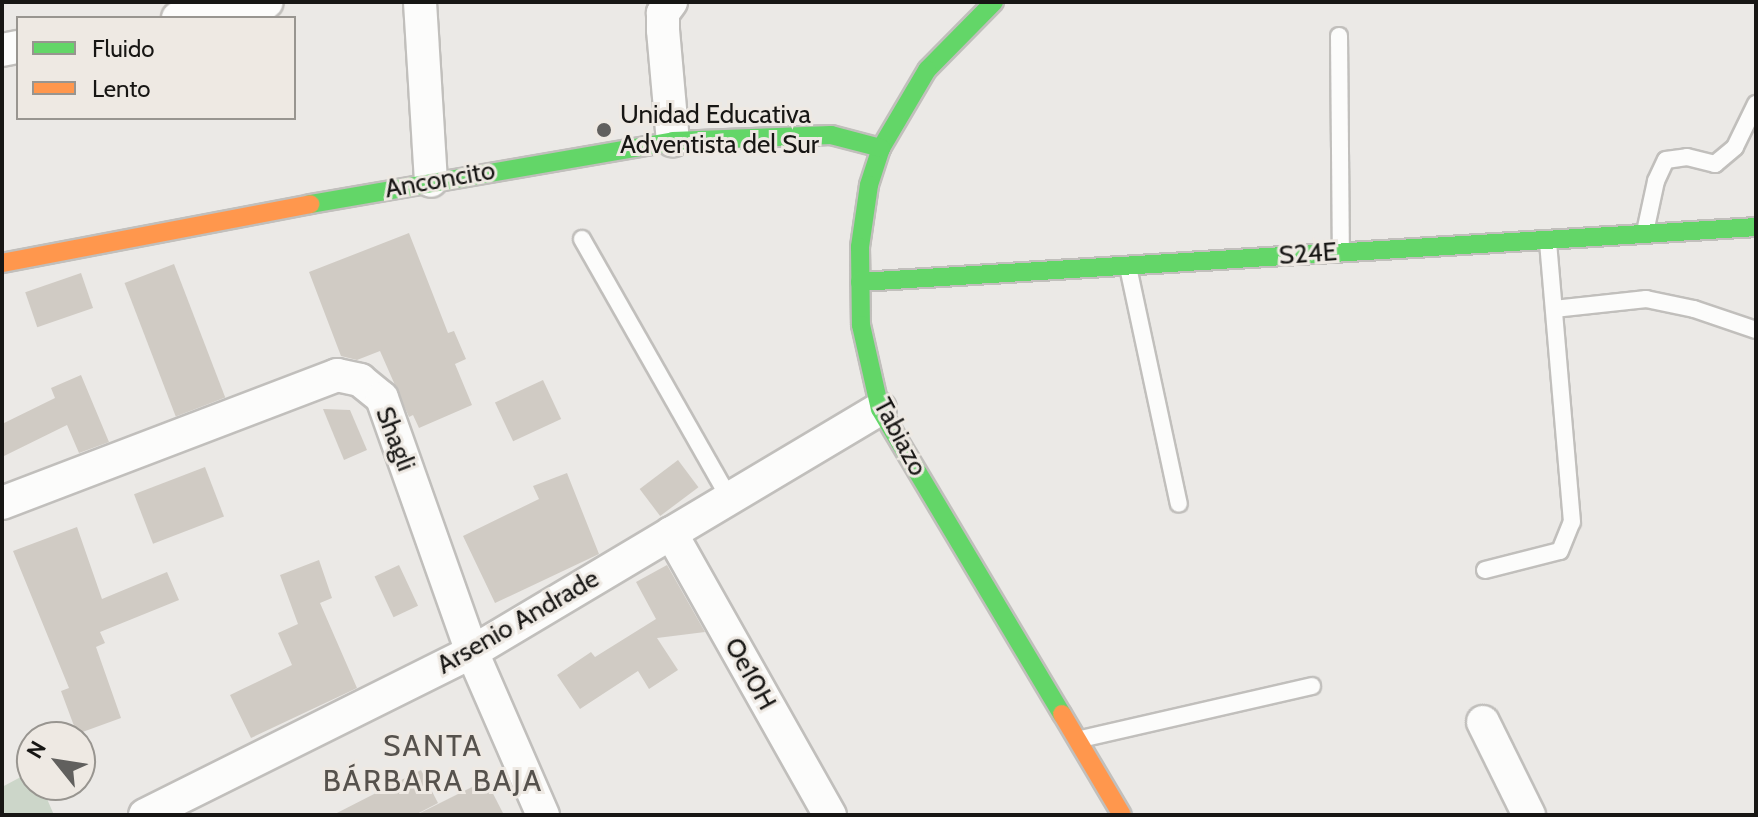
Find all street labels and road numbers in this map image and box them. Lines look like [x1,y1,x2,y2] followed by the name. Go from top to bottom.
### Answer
[382,155,498,205] street label: Anconcito
[1278,236,1338,272] street label: S24E
[867,393,933,481] street label: Tabiazo
[369,403,421,475] street label: Shagli
[432,563,604,681] street label: Arsenio Andrade
[718,632,782,716] street label: Oe10H

